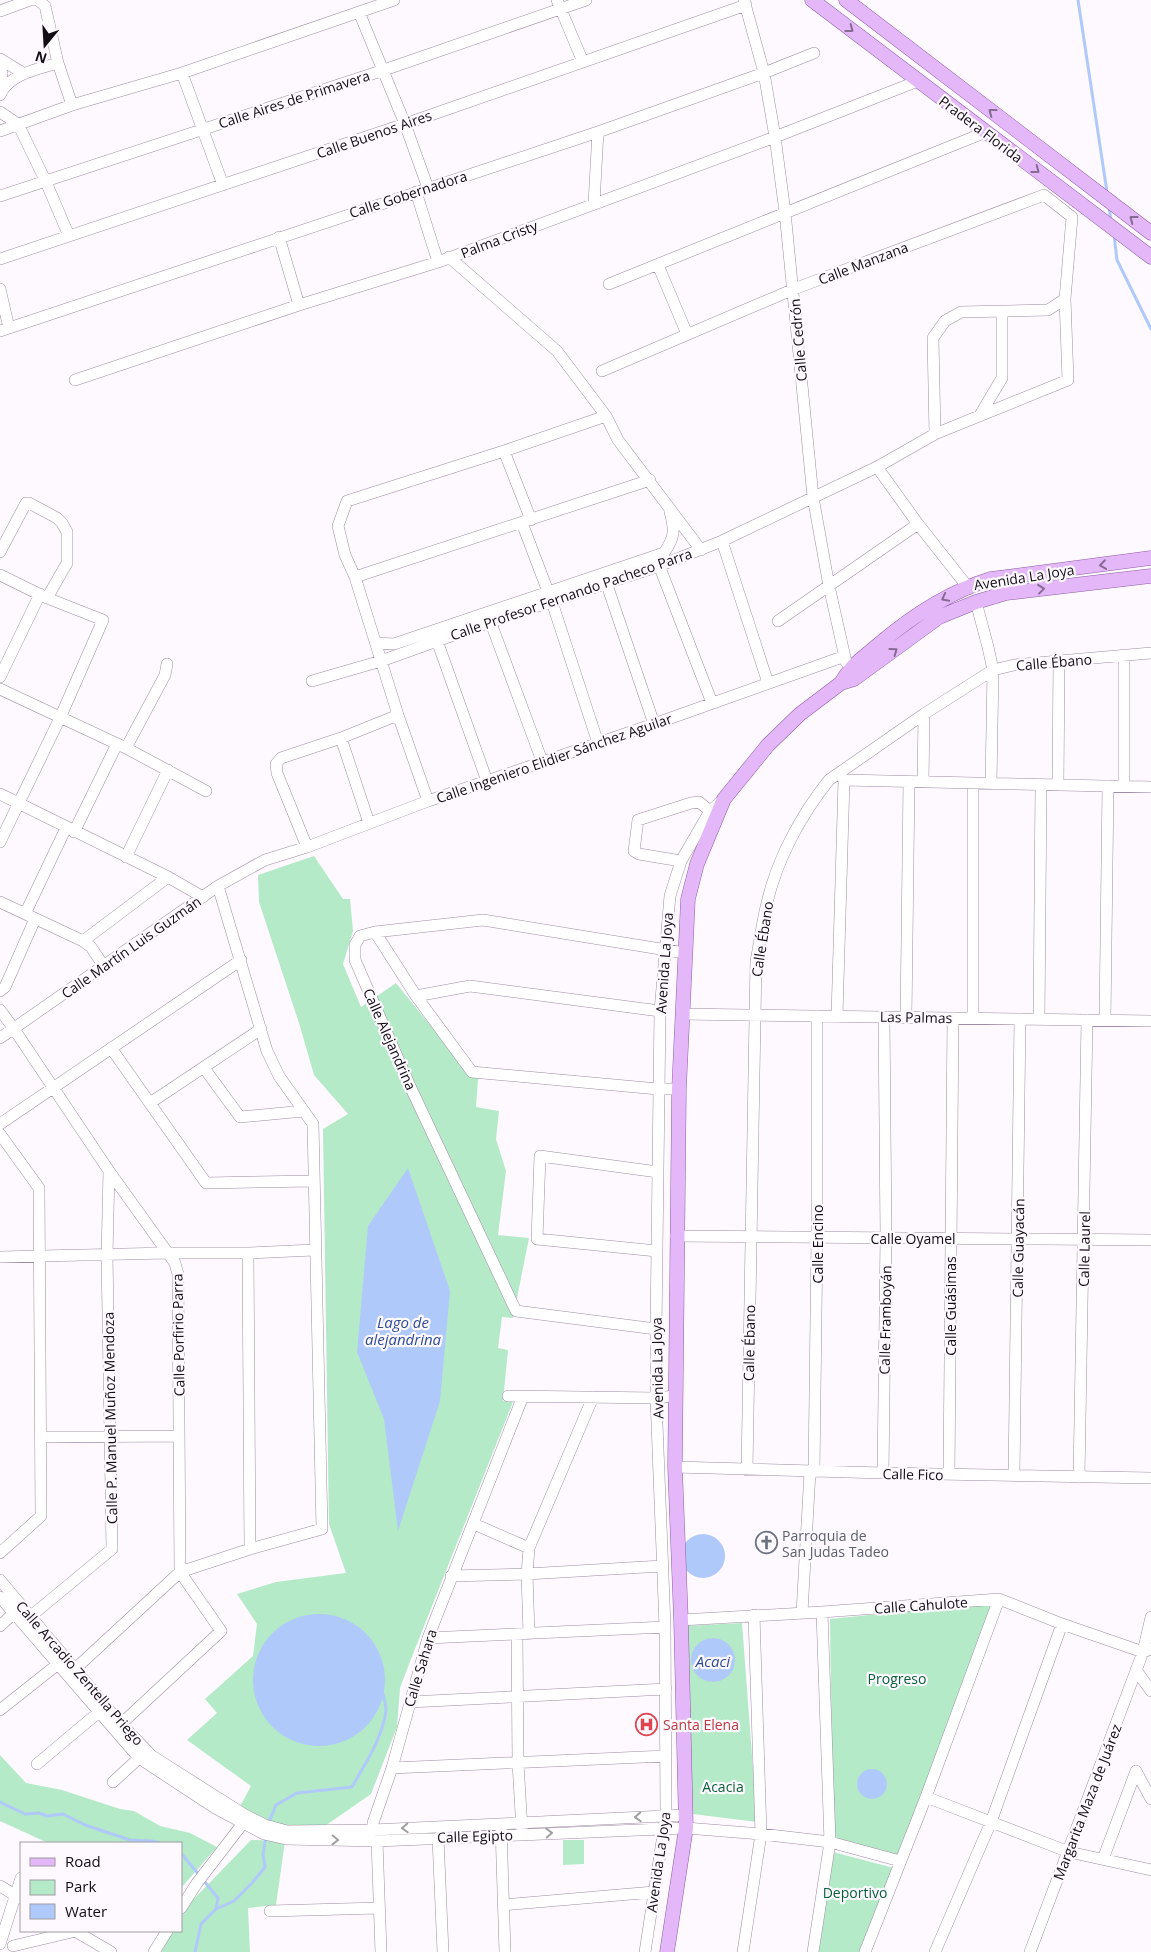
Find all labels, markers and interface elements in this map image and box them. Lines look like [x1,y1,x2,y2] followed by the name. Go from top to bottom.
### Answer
[20,20,70,70] north arrow
[845,24,854,33] one-way arrow
[32,47,49,69] text: N
[216,66,372,132] street label: Calle Aires de Primavera
[935,91,1027,167] street label: Pradera Florida
[314,105,434,163] street label: Calle Buenos Aires
[988,109,998,118] one-way arrow
[1030,164,1040,173] one-way arrow
[347,166,469,222] street label: Calle Gobernadora
[458,215,541,262] street label: Palma Cristy
[1130,217,1139,225] one-way arrow
[815,237,911,289] street label: Calle Manzana
[785,298,811,382] street label: Calle Cedrón
[448,544,694,644] street label: Calle Profesor Fernando Pacheco Parra
[1098,559,1107,569] one-way arrow
[972,560,1076,594] street label: Avenida La Joya
[1037,584,1045,595] one-way arrow
[941,592,950,602] one-way arrow
[888,648,898,657] one-way arrow
[1015,649,1093,675] street label: Calle Ébano
[434,709,675,807] street label: Calle Ingeniero Elidier Sánchez Aguilar
[57,891,205,1003] street label: Calle Martín Luis Guzmán
[747,900,777,978] street label: Calle Ébano
[651,912,677,1014] street label: Avenida La Joya
[359,985,421,1093] street label: Calle Alejandrina
[880,1007,953,1027] street label: Las Palmas
[1008,1198,1028,1298] street label: Calle Guayacán
[808,1205,827,1283] street label: Calle Encino
[1074,1211,1094,1287] street label: Calle Laurel
[870,1229,956,1248] street label: Calle Oyamel
[941,1256,960,1356] street label: Calle Guásimas
[875,1265,895,1375] street label: Calle Framboyán
[167,1273,189,1397] street label: Calle Porfirio Parra
[739,1305,759,1381] street label: Calle Ébano
[99,1312,121,1524] street label: Calle P. Manuel Muñoz Mendoza
[365,1312,442,1349] water label: Lago de alejandrina
[647,1317,667,1419] street label: Avenida La Joya
[882,1464,944,1484] street label: Calle Fico
[782,1526,889,1561] place label: Parroquia de San Judas Tadeo
[754,1531,778,1555] church icon: Parroquia de San Judas Tadeo
[874,1592,969,1618] street label: Calle Cahulote
[12,1597,148,1749] street label: Calle Arcadio Zentella Priego
[399,1627,441,1709] street label: Calle Sahara
[695,1651,730,1671] water label: Acaci
[868,1669,926,1688] park label: Progreso
[635,1712,659,1736] hospital icon: Santa Elena
[663,1715,739,1734] place label: Santa Elena
[1048,1721,1126,1883] street label: Margarita Maza de Juárez
[702,1777,744,1796] park label: Acacia
[642,1810,674,1914] street label: Avenida La Joya
[633,1811,641,1822] one-way arrow
[401,1823,409,1834] one-way arrow
[437,1825,513,1847] street label: Calle Egipto
[546,1828,554,1839] one-way arrow
[331,1835,339,1845] one-way arrow
[20,1842,182,1932] legend
[65,1851,101,1871] text: Road
[65,1876,96,1896] text: Park
[823,1883,887,1902] park label: Deportivo
[65,1901,107,1921] text: Water

